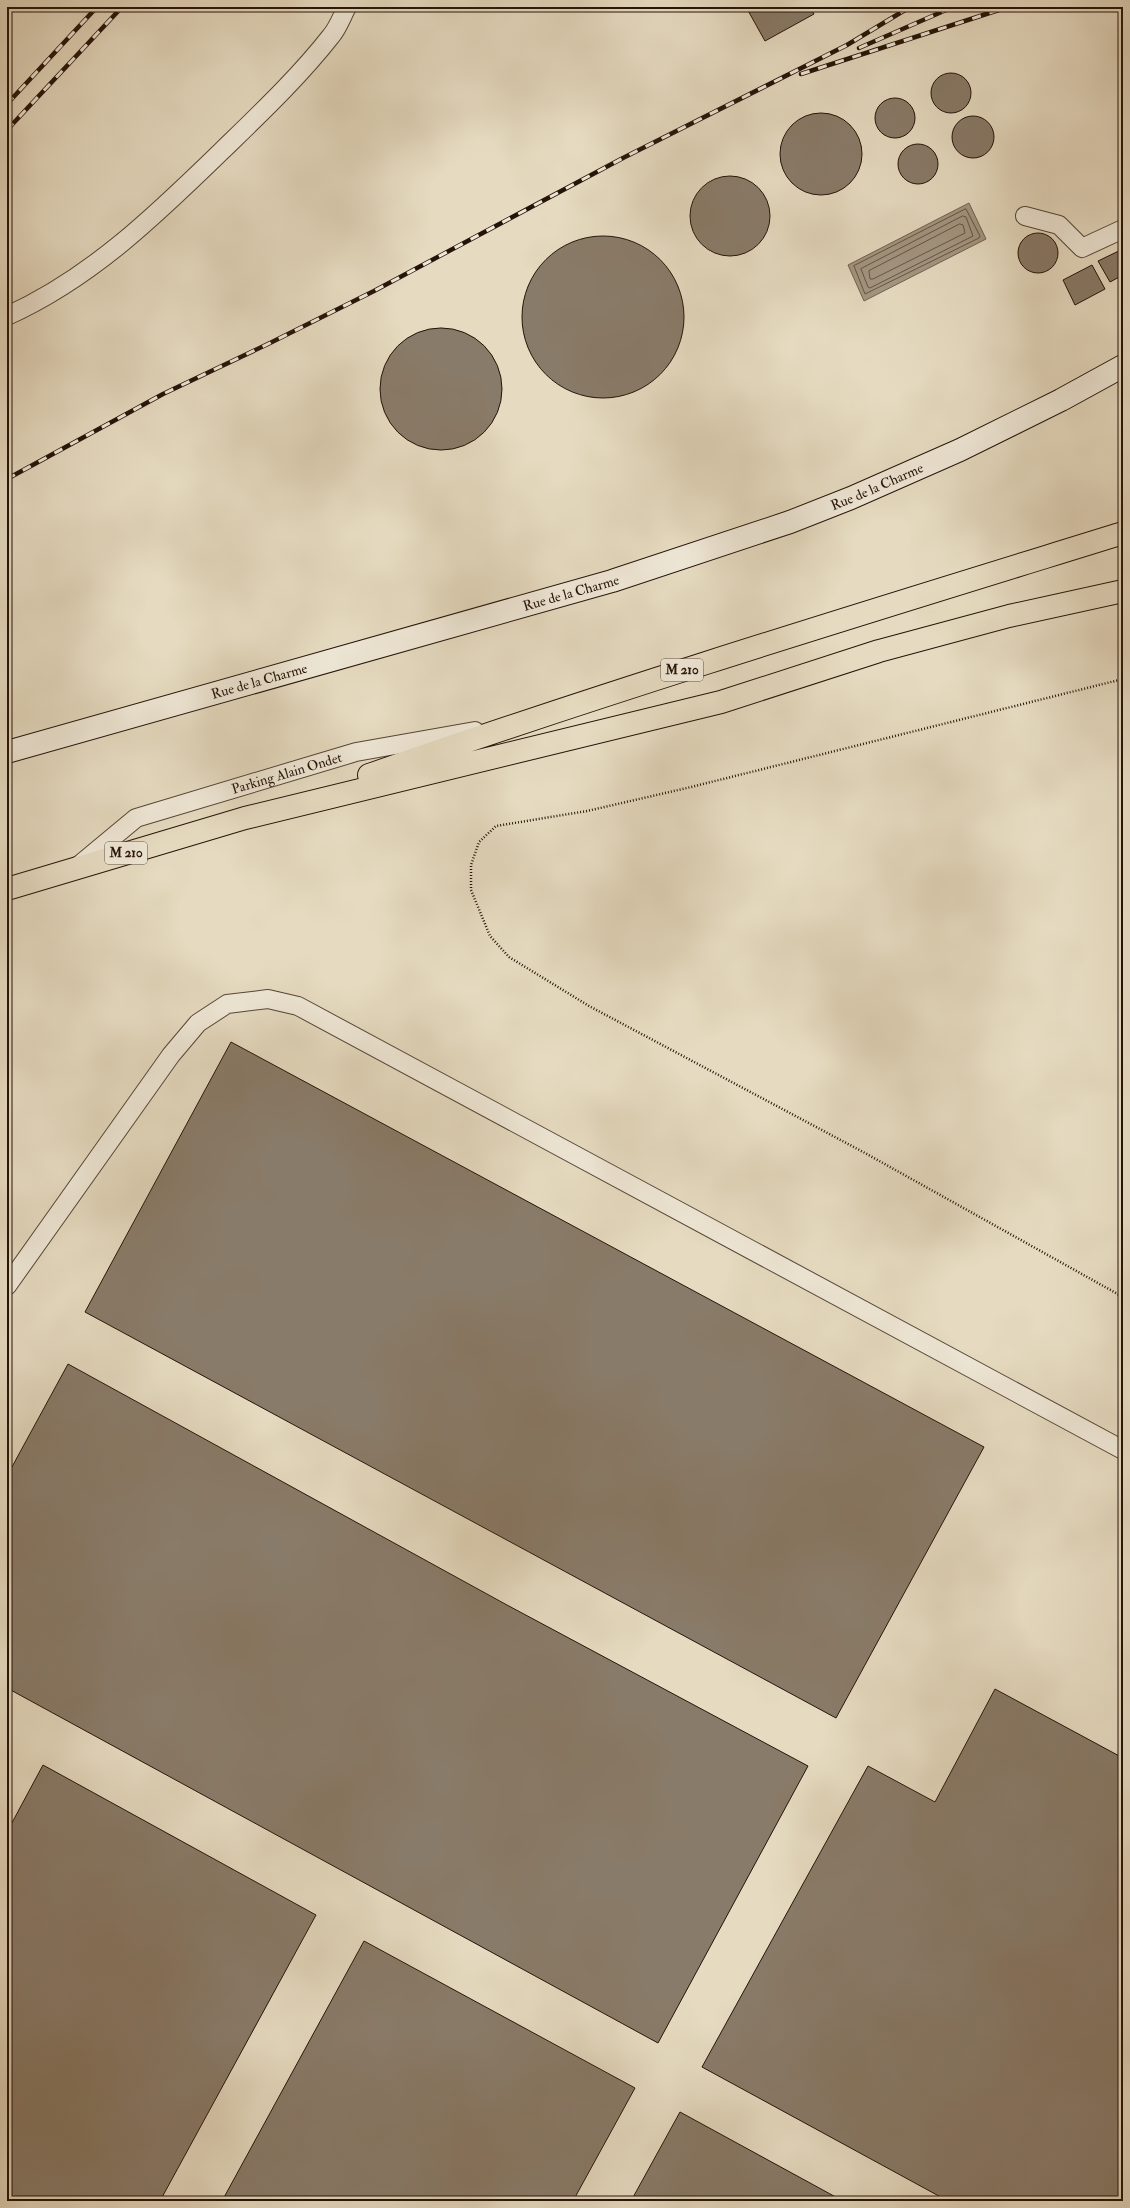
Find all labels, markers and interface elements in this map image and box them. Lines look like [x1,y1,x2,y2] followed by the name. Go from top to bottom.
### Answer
[828,459,926,514] street label: Rue de la Charme
[521,571,621,614] street label: Rue de la Charme
[209,659,309,702] street label: Rue de la Charme
[661,659,703,681] road number: M 210
[229,748,344,797] street label: Parking Alain Ondet
[105,842,147,864] road number: M 210

